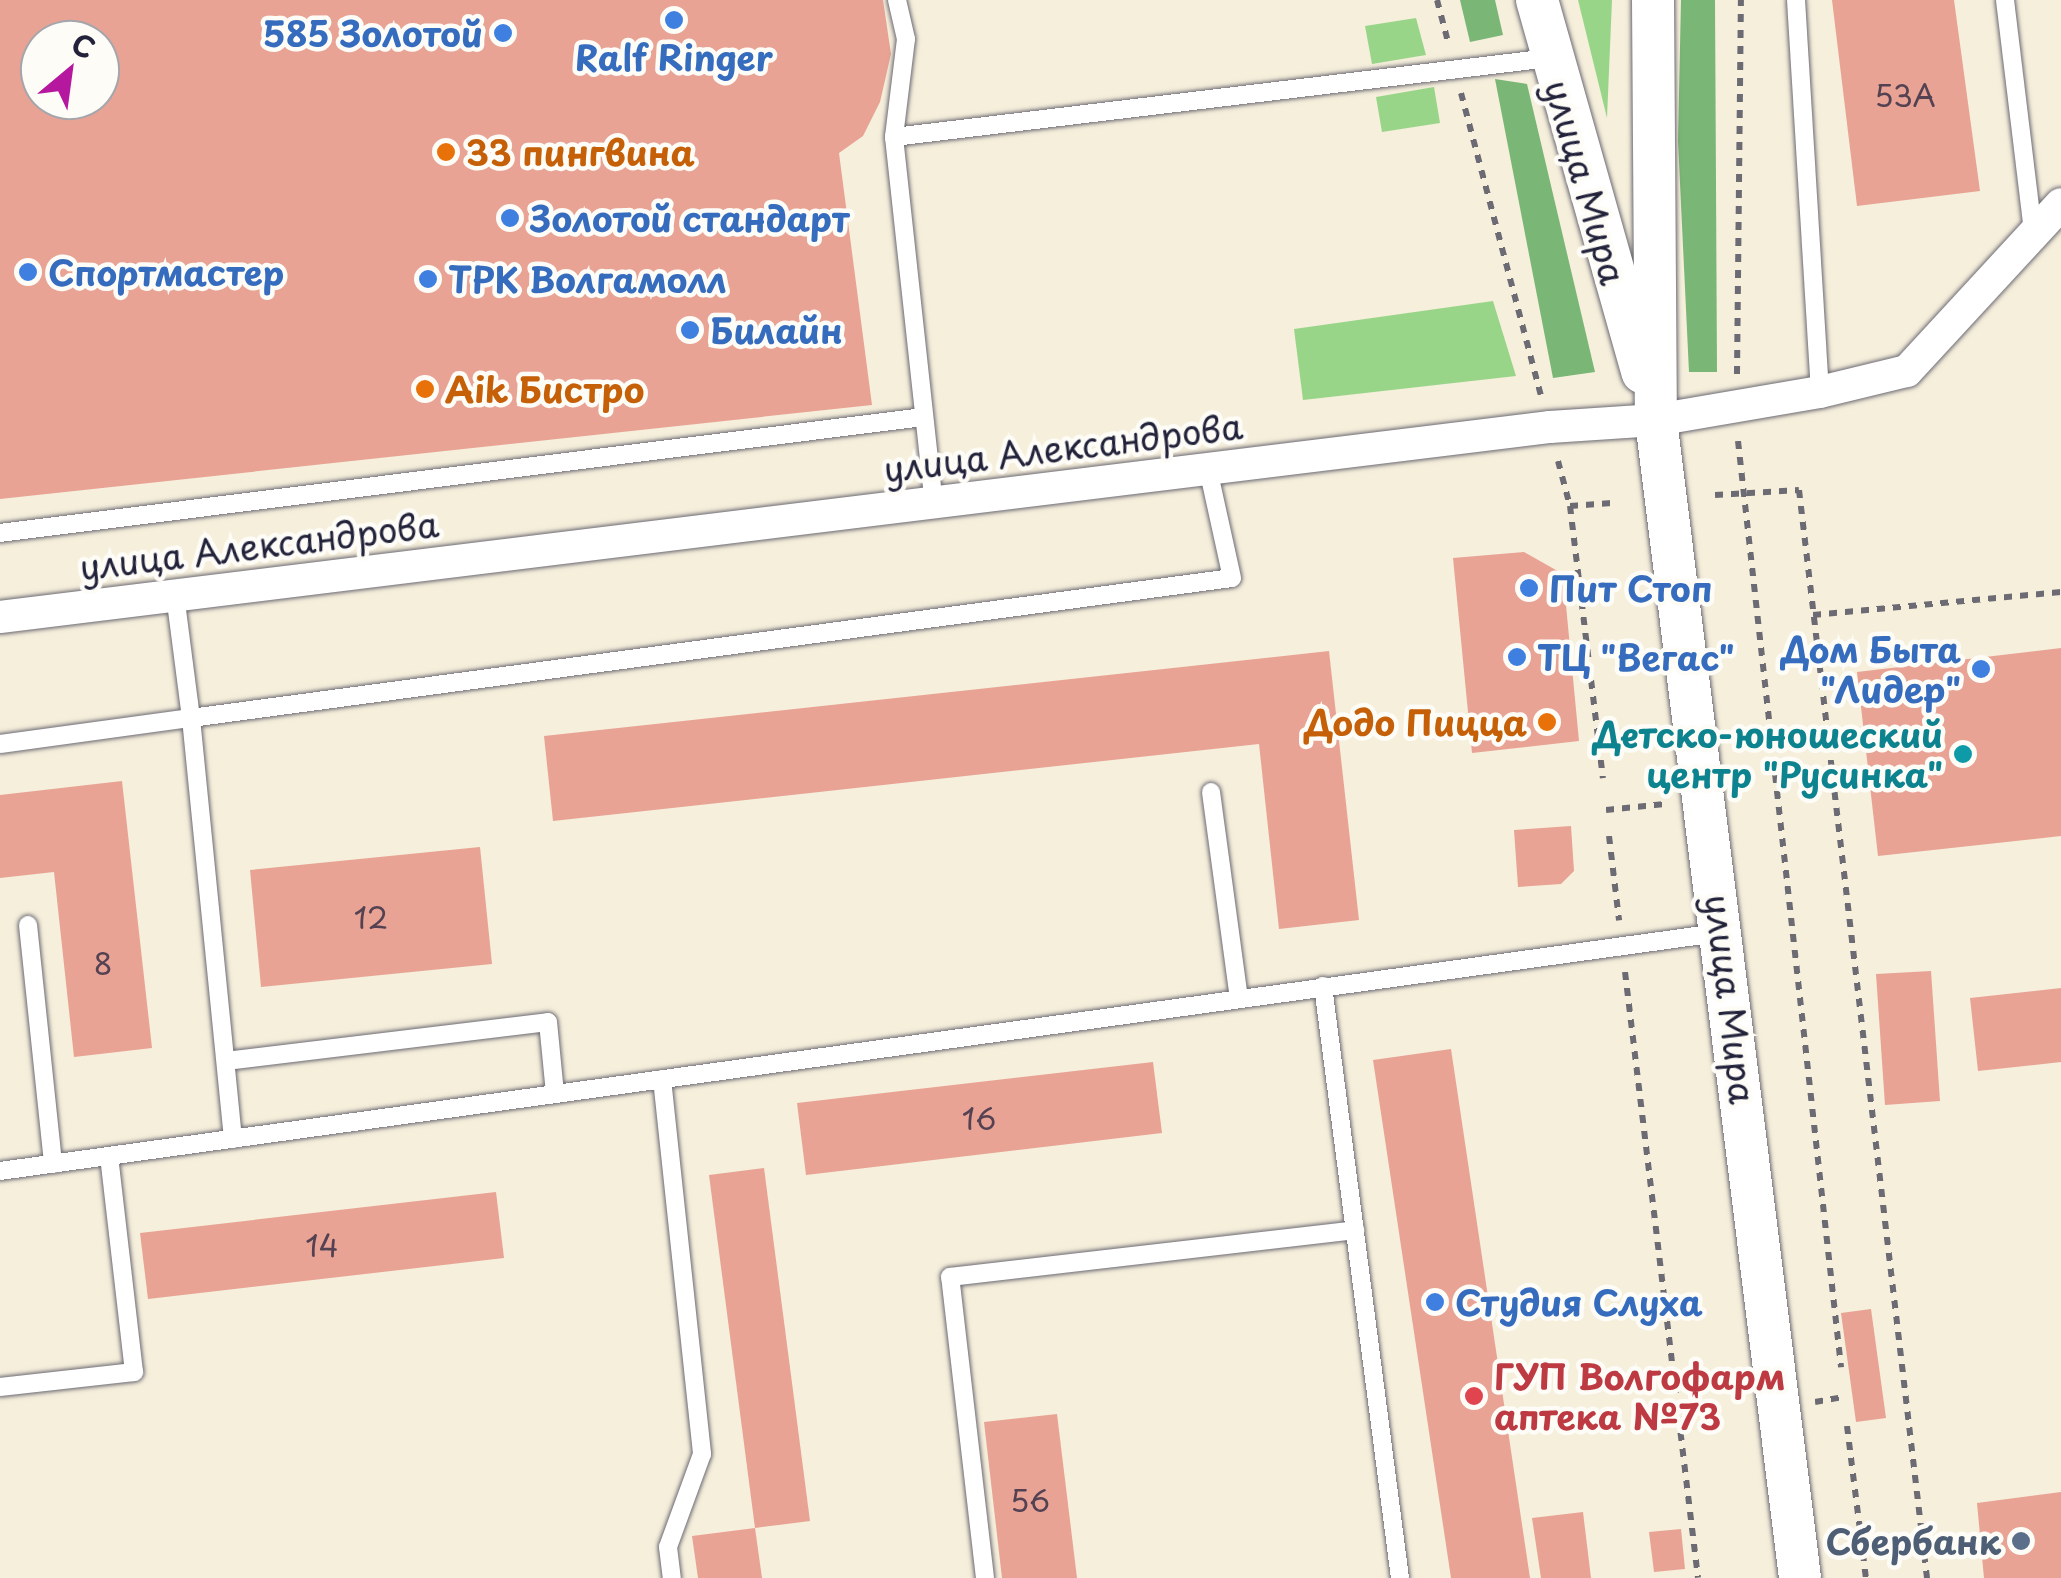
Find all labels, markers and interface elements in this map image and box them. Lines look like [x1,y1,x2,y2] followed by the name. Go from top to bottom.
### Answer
[663,9,685,31] marker: Ralf Ringer
[262,12,483,54] place label: 585 Золотой
[20,20,120,120] north arrow
[64,21,103,69] text: С
[492,22,514,44] marker: 585 Золотой
[575,36,773,78] place label: Ralf Ringer
[1536,74,1636,290] street label: улица Мира
[1874,77,1936,113] house number: 53А
[466,131,696,173] place label: 33 пингвина
[435,141,457,163] marker: 33 пингвина
[530,197,851,239] place label: Золотой стандарт
[499,207,521,229] marker: Золотой стандарт
[48,251,284,293] place label: Спортмастер
[448,258,728,300] place label: ТРК Волгамолл
[17,261,39,283] marker: Спортмастер
[417,268,439,290] marker: ТРК Волгамолл
[710,309,843,351] place label: Билайн
[679,319,701,341] marker: Билайн
[445,368,644,410] place label: Aik Бистро
[414,378,436,400] marker: Aik Бистро
[880,404,1246,490] street label: улица Александрова
[76,502,442,588] street label: улица Александрова
[1549,567,1713,609] place label: Пит Стоп
[1518,577,1540,599] marker: Пит Стоп
[1778,628,1961,710] place label: Дом Быта "Лидер"
[1537,636,1736,678] place label: ТЦ "Вегас"
[1506,646,1528,668] marker: ТЦ "Вегас"
[1970,658,1992,680] marker: Дом Быта "Лидер"
[1304,701,1527,743] place label: Додо Пицца
[1536,711,1558,733] marker: Додо Пицца
[1593,713,1943,795] place label: Детско-юношеский центр "Русинка"
[1952,743,1974,765] marker: Детско-юношеский центр "Русинка"
[1697,891,1765,1107] street label: улица Мира
[354,899,388,935] house number: 12
[94,945,112,981] house number: 8
[962,1100,996,1136] house number: 16
[305,1227,339,1263] house number: 14
[1455,1281,1704,1323] place label: Студия Слуха
[1424,1291,1446,1313] marker: Студия Слуха
[1494,1355,1784,1437] place label: ГУП Волгофарм аптека №73
[1463,1385,1485,1407] marker: ГУП Волгофарм аптека №73
[1010,1482,1050,1518] house number: 56
[1826,1520,2001,1562] place label: Сбербанк
[2010,1530,2032,1552] marker: Сбербанк

